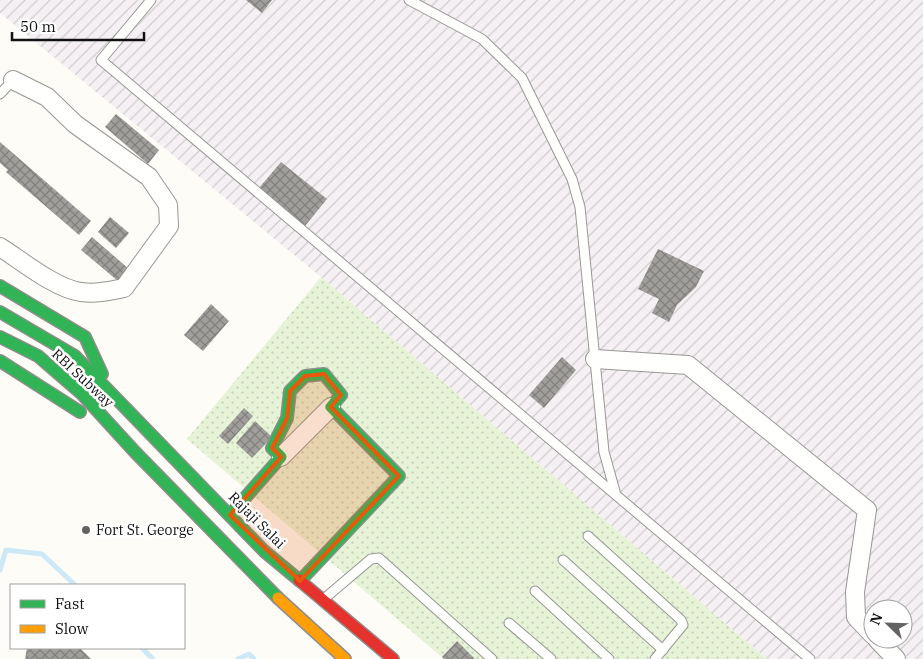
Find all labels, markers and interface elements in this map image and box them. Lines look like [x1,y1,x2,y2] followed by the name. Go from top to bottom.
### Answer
[12,10,145,42] scale bar
[20,17,56,36] text: 50 m
[48,345,118,411] street label: RBI Subway
[225,488,289,552] street label: Rajaji Salai
[96,521,194,539] place label: Fort St. George
[80,524,92,536] marker: Fort St. George
[10,584,185,649] legend
[55,594,85,613] text: Fast
[863,599,913,649] north arrow
[866,610,886,628] text: N
[55,619,89,638] text: Slow

